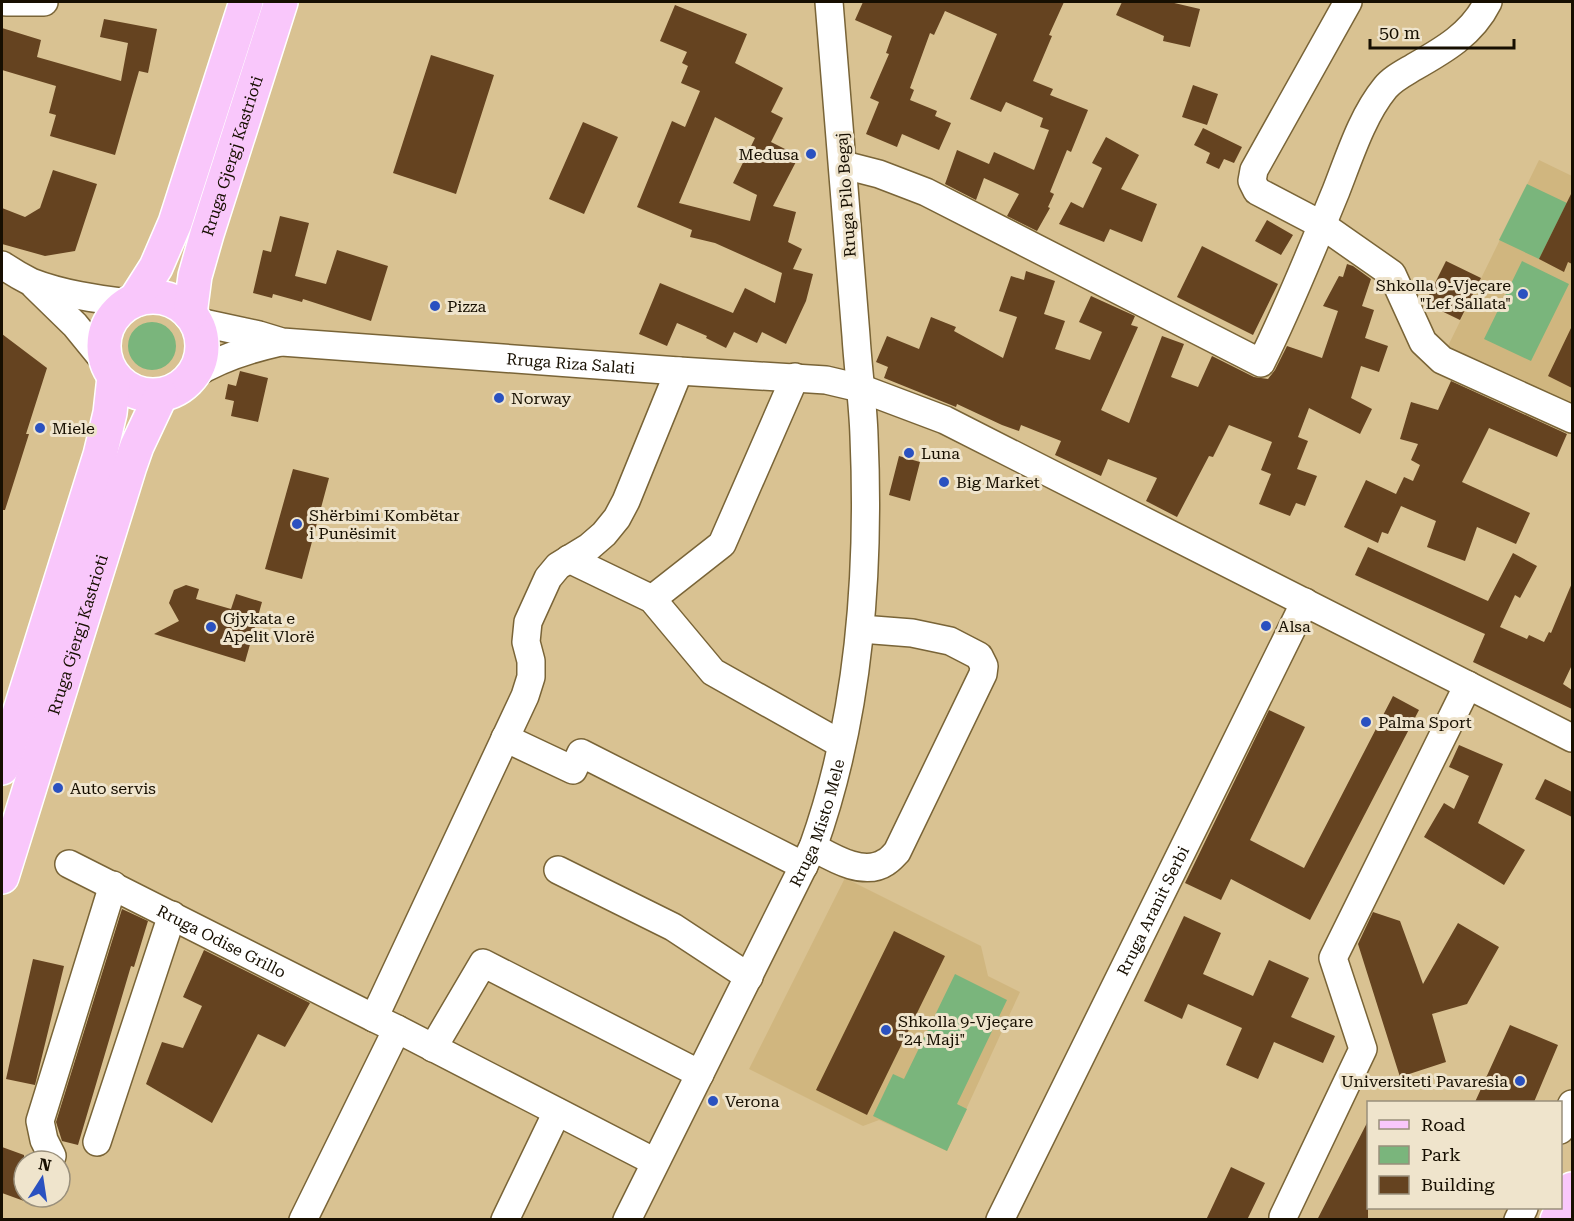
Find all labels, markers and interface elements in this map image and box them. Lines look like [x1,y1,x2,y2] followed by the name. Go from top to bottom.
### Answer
[1370,12,1514,50] scale bar
[1379,22,1420,43] text: 50 m
[198,74,266,238] street label: Rruga Gjergj Kastrioti
[832,132,860,258] street label: Rruga Pilo Begaj
[739,145,799,164] place label: Medusa
[804,147,818,161] marker: Medusa
[1376,276,1511,313] place label: Shkolla 9-Vjeçare "Lef Sallata"
[1516,287,1530,301] marker: Shkolla 9-Vjeçare "Lef Sallata"
[447,297,487,316] place label: Pizza
[428,299,442,313] marker: Pizza
[506,349,636,377] street label: Rruga Riza Salati
[511,389,572,408] place label: Norway
[492,391,506,405] marker: Norway
[52,419,95,438] place label: Miele
[33,421,47,435] marker: Miele
[921,444,960,463] place label: Luna
[902,446,916,460] marker: Luna
[956,473,1040,492] place label: Big Market
[937,475,951,489] marker: Big Market
[309,506,460,543] place label: Shërbimi Kombëtar i Punësimit
[290,517,304,531] marker: Shërbimi Kombëtar i Punësimit
[44,552,111,717] street label: Rruga Gjergj Kastrioti
[223,609,315,646] place label: Gjykata e Apelit Vlorë
[1278,617,1311,636] place label: Alsa
[1259,619,1273,633] marker: Alsa
[204,620,218,634] marker: Gjykata e Apelit Vlorë
[1378,713,1472,732] place label: Palma Sport
[1359,715,1373,729] marker: Palma Sport
[785,757,848,890] street label: Rruga Misto Mele
[70,779,156,798] place label: Auto servis
[51,781,65,795] marker: Auto servis
[1113,843,1193,979] street label: Rruga Aranit Serbi
[154,901,289,982] street label: Rruga Odise Grillo
[898,1012,1033,1049] place label: Shkolla 9-Vjeçare "24 Maji"
[879,1023,893,1037] marker: Shkolla 9-Vjeçare "24 Maji"
[1341,1072,1508,1091] place label: Universiteti Pavaresia
[1513,1074,1527,1088] marker: Universiteti Pavaresia
[725,1092,780,1111] place label: Verona
[706,1094,720,1108] marker: Verona
[1367,1101,1562,1209] legend
[1421,1114,1466,1135] text: Road
[1421,1144,1461,1165] text: Park
[12,1149,72,1209] north arrow
[37,1154,53,1175] text: N
[1421,1174,1495,1195] text: Building

